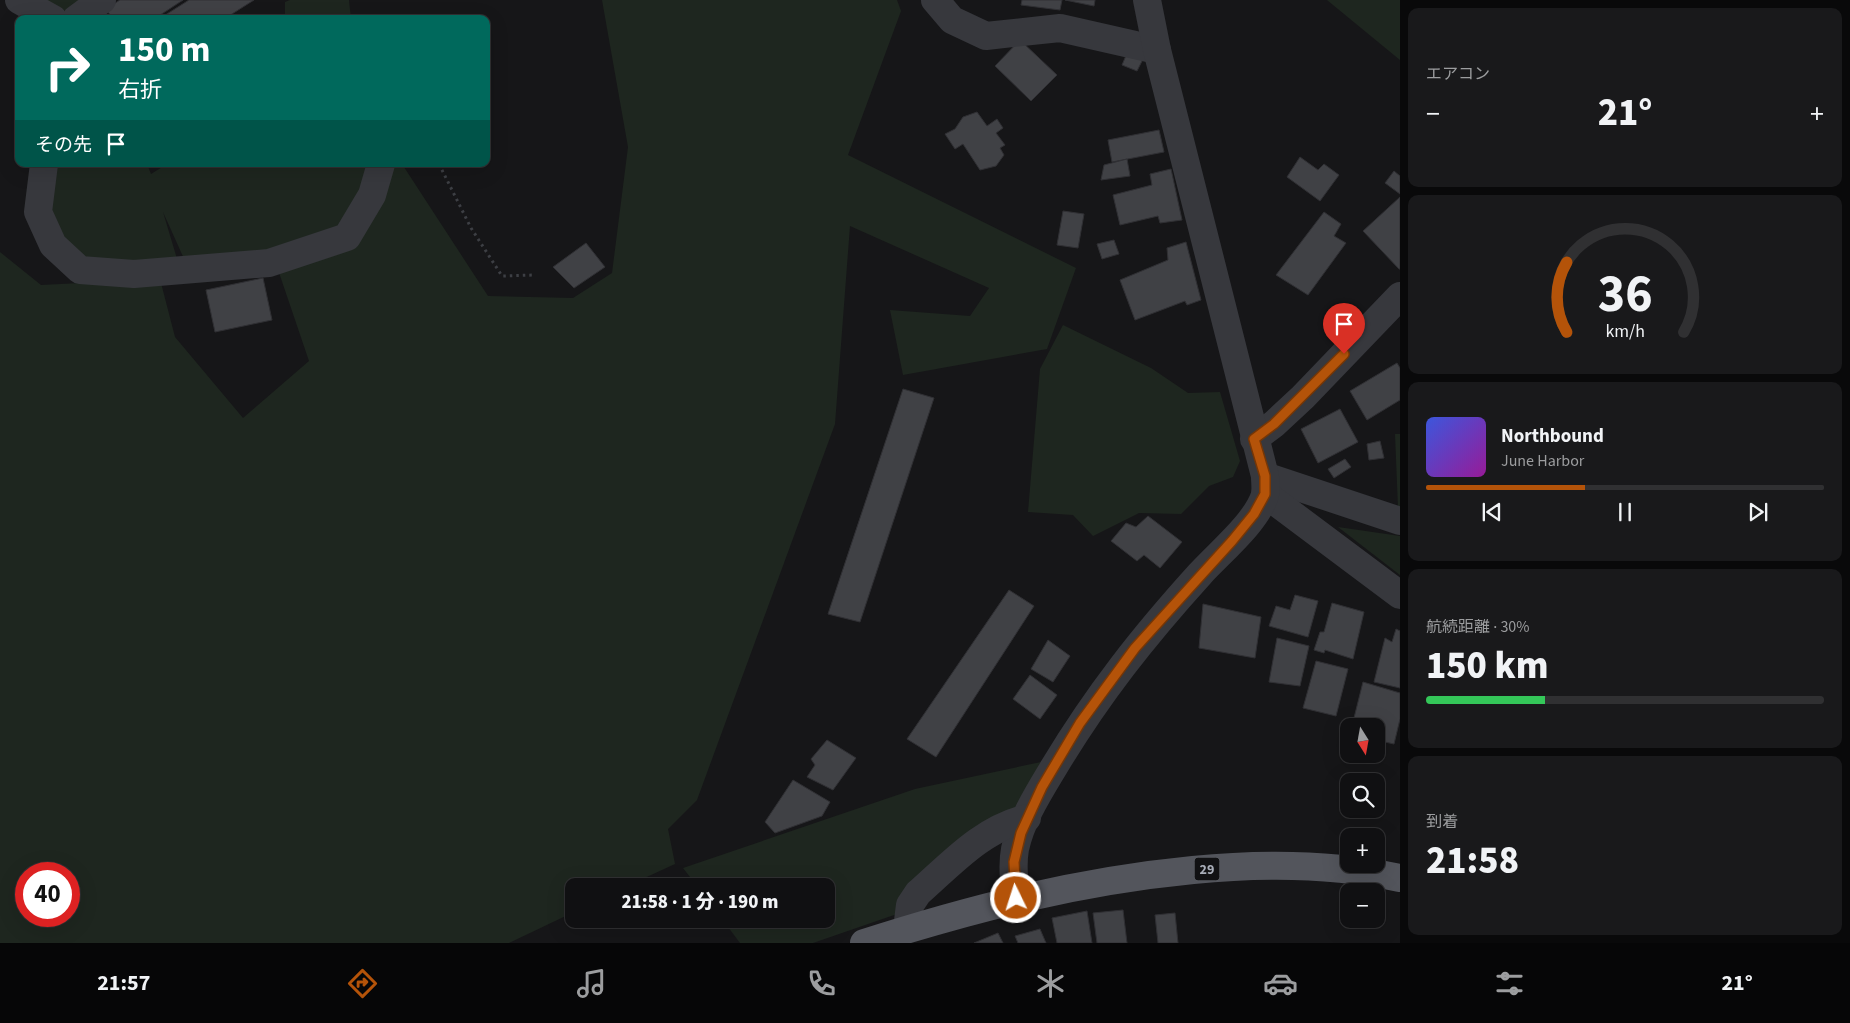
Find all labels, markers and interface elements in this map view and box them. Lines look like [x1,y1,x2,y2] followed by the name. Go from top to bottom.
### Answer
[118,25,210,75] text: 150 m
[35,35,100,100] icon: right
[1426,63,1490,85] text: エアコン
[118,74,162,106] text: 右折
[1598,86,1652,140] text: 21°
[1426,94,1440,134] text: −
[1810,94,1824,134] text: +
[102,130,130,158] icon: arrive
[35,132,92,159] text: その先
[1598,258,1652,332] text: 36
[1323,303,1365,354] pin
[1330,310,1358,338] icon: arrive
[1605,319,1645,344] text: km/h
[1501,423,1604,450] text: Northbound
[1501,450,1584,472] text: June Harbor
[1478,498,1506,526] icon: previous
[1611,498,1639,526] icon: pause
[1744,498,1772,526] icon: next
[1426,616,1529,638] text: 航続距離 · 30%
[1426,639,1548,693] text: 150 km
[1340,718,1385,762] north arrow
[1340,718,1385,928] map controls
[1340,773,1385,818] button: search
[1426,811,1458,833] text: 到着
[1340,828,1385,873] button: +
[1426,834,1519,888] text: 21:58
[1194,858,1220,881] road number: 29
[15,862,80,927] speed limit sign: 40
[989,871,1041,923] position arrow
[1340,883,1385,928] button: −
[621,889,779,916] text: 21:58 · 1 分 · 190 m
[345,966,380,1001] icon: directions
[574,966,609,1001] icon: music
[804,966,839,1001] icon: phone
[1033,966,1068,1001] icon: climate
[1263,966,1298,1001] icon: car
[1492,966,1527,1001] icon: filters
[97,967,150,999] text: 21:57
[1721,967,1753,999] text: 21°

